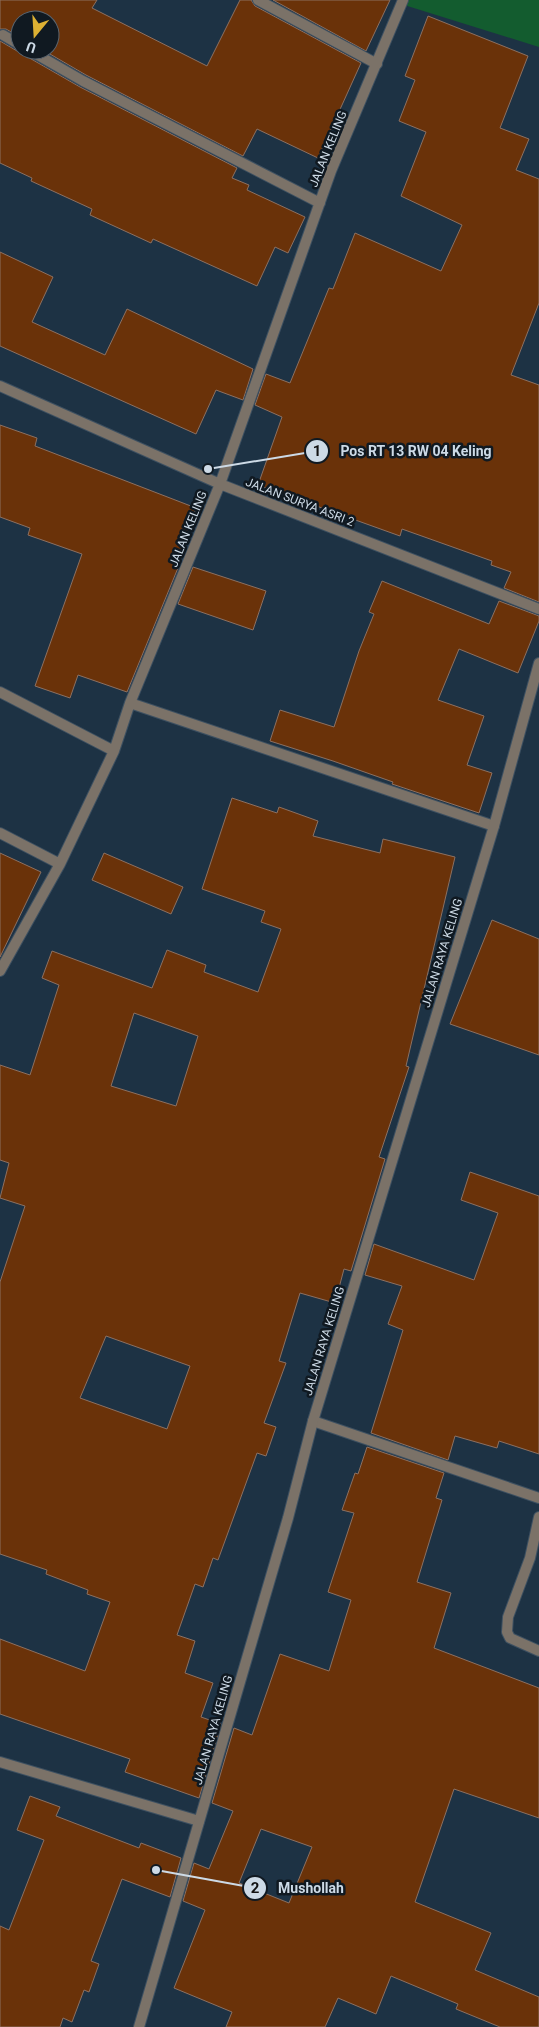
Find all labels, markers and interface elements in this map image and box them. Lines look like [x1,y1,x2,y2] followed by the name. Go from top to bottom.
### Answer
[10,10,60,60] north arrow
[24,38,38,56] text: U
[306,109,350,189] street label: JALAN KELING
[305,437,501,466] callout: Pos RT 13 RW 04 Keling
[313,442,321,460] text: 1
[340,443,492,459] text: Pos RT 13 RW 04 Keling
[244,475,356,529] street label: JALAN SURYA ASRI 2
[166,489,210,569] street label: JALAN KELING
[419,897,465,1009] street label: JALAN RAYA KELING
[301,1285,347,1397] street label: JALAN RAYA KELING
[191,1674,235,1786] street label: JALAN RAYA KELING
[243,1873,354,1902] callout: Mushollah
[251,1879,260,1897] text: 2
[278,1880,344,1896] text: Mushollah

